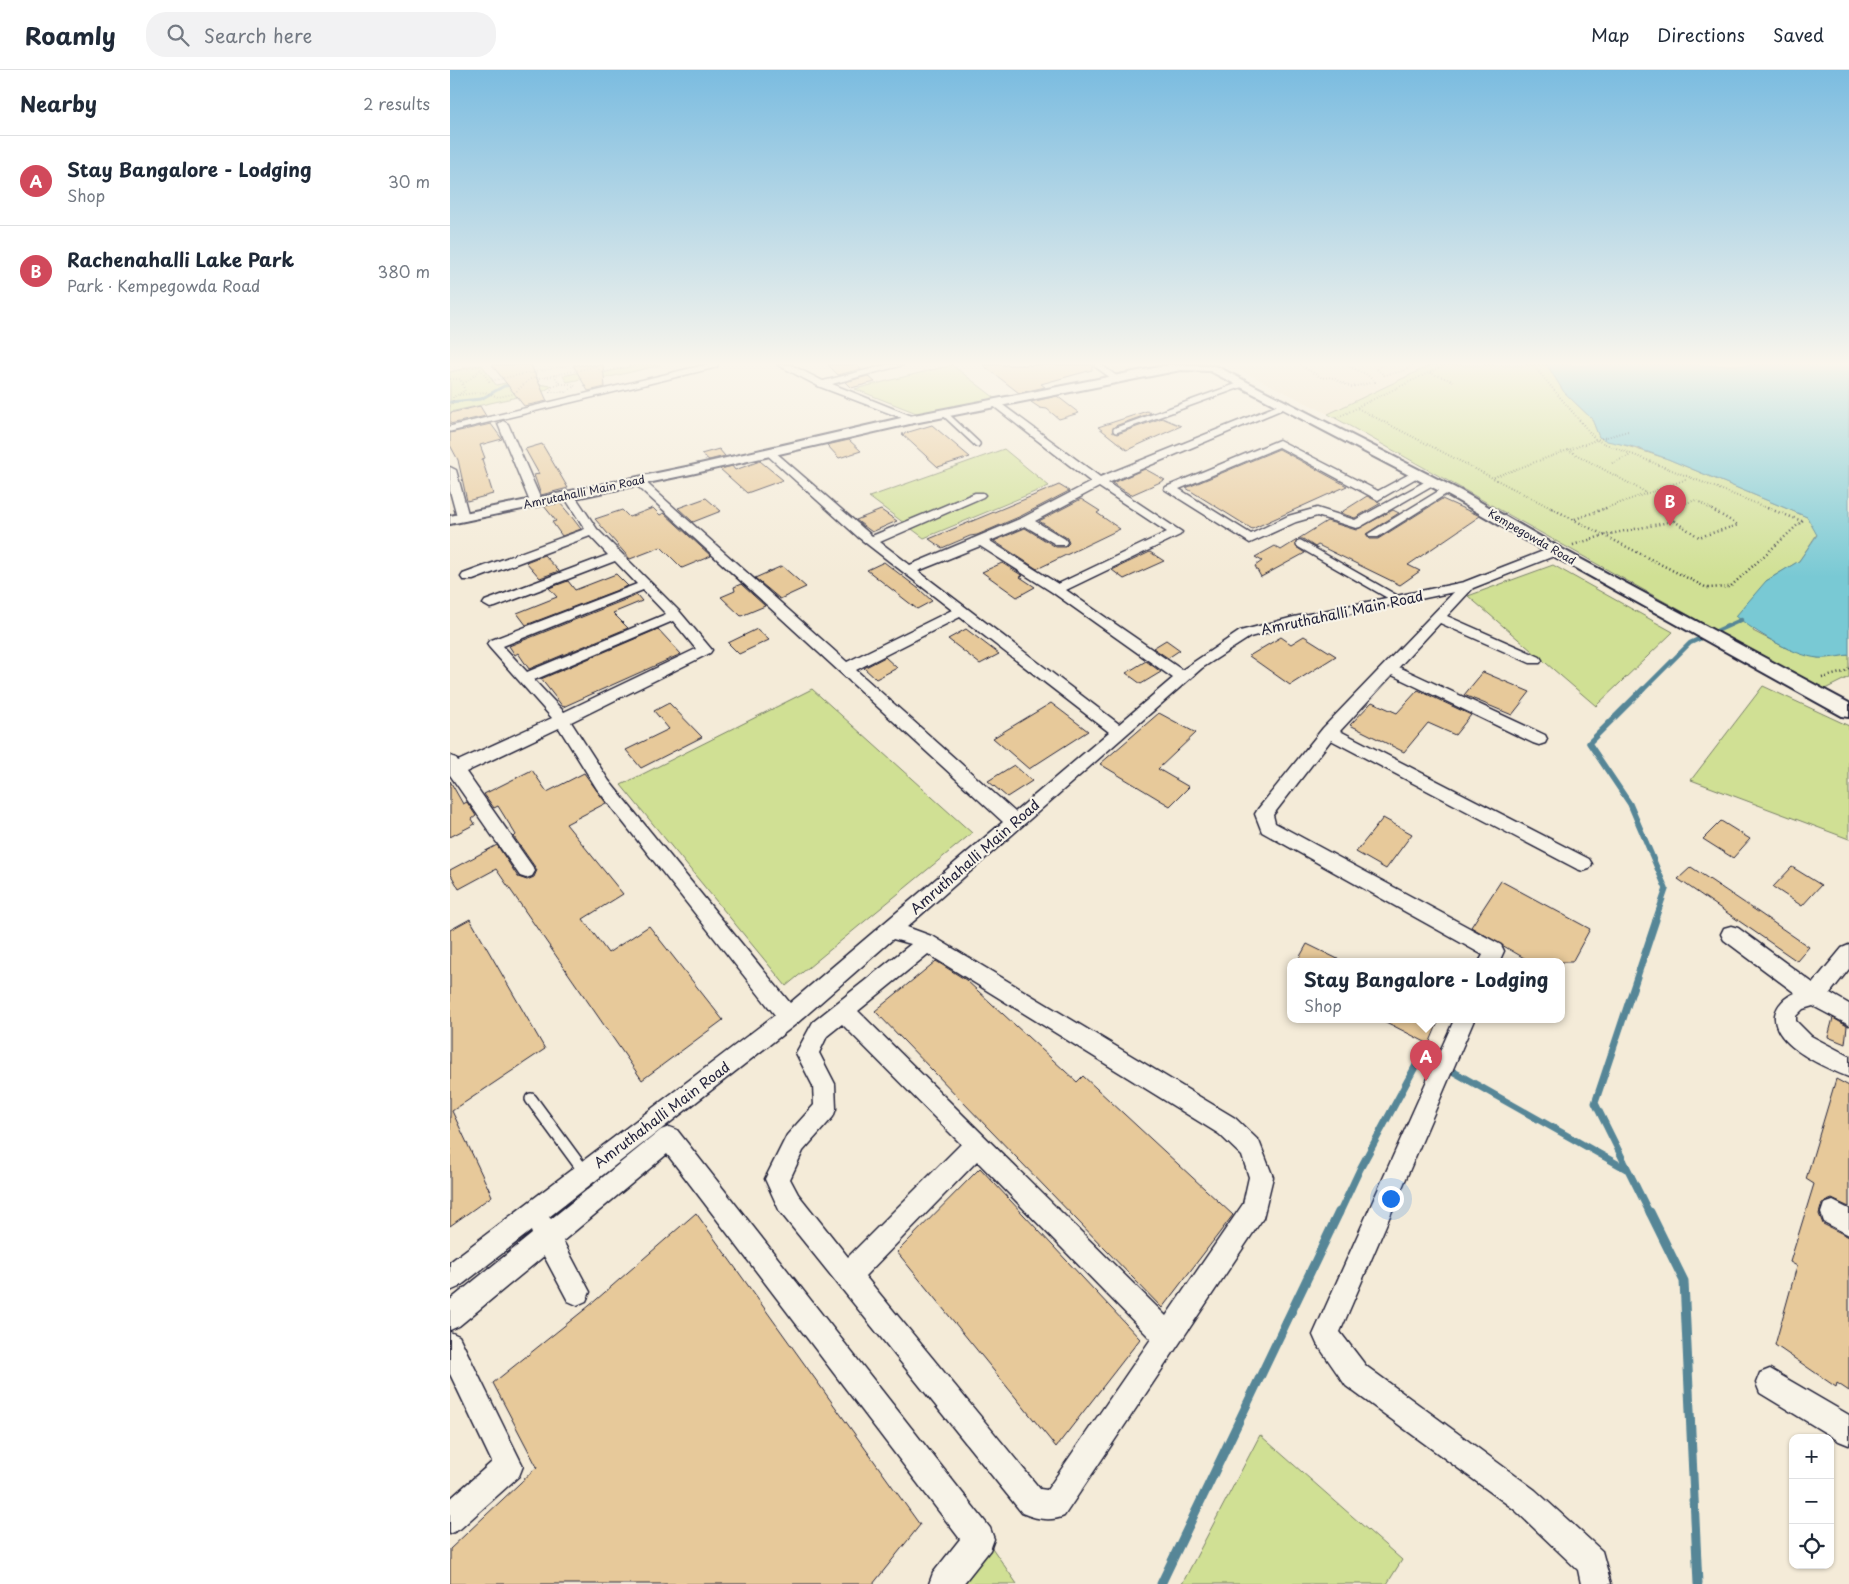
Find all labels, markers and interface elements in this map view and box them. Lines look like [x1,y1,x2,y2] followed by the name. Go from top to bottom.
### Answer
[146,12,496,57] search box
[25,17,116,53] text: Roamly
[164,21,192,49] icon: search
[204,21,312,49] text: Search here
[1591,21,1629,48] text: Map
[1657,21,1745,48] text: Directions
[1773,21,1824,48] text: Saved
[20,87,97,119] text: Nearby
[363,91,430,115] text: 2 results
[67,155,312,183] text: Stay Bangalore - Lodging
[30,169,42,193] text: A
[388,169,430,193] text: 30 m
[67,183,105,207] text: Shop
[67,245,294,273] text: Rachenahalli Lake Park
[31,259,41,283] text: B
[378,259,430,283] text: 380 m
[67,273,260,297] text: Park · Kempegowda Road
[521,470,646,513] street label: Amrutahalli Main Road
[1654,485,1686,526] pin: B
[1485,505,1579,569] street label: Kempegowda Road
[1259,585,1425,640] street label: Amruthahalli Main Road
[905,794,1044,919] street label: Amruthahalli Main Road
[1287,958,1565,1023] popup
[1304,965,1548,993] text: Stay Bangalore - Lodging
[1304,993,1342,1017] text: Shop
[1410,1040,1442,1081] pin: A
[589,1056,734,1173] street label: Amruthahalli Main Road
[1378,1186,1404,1212] your location
[1789,1434,1834,1569] map controls
[1789,1434,1834,1479] button: +
[1789,1479,1834,1524] button: −
[1789,1524,1834,1569] button: locate

